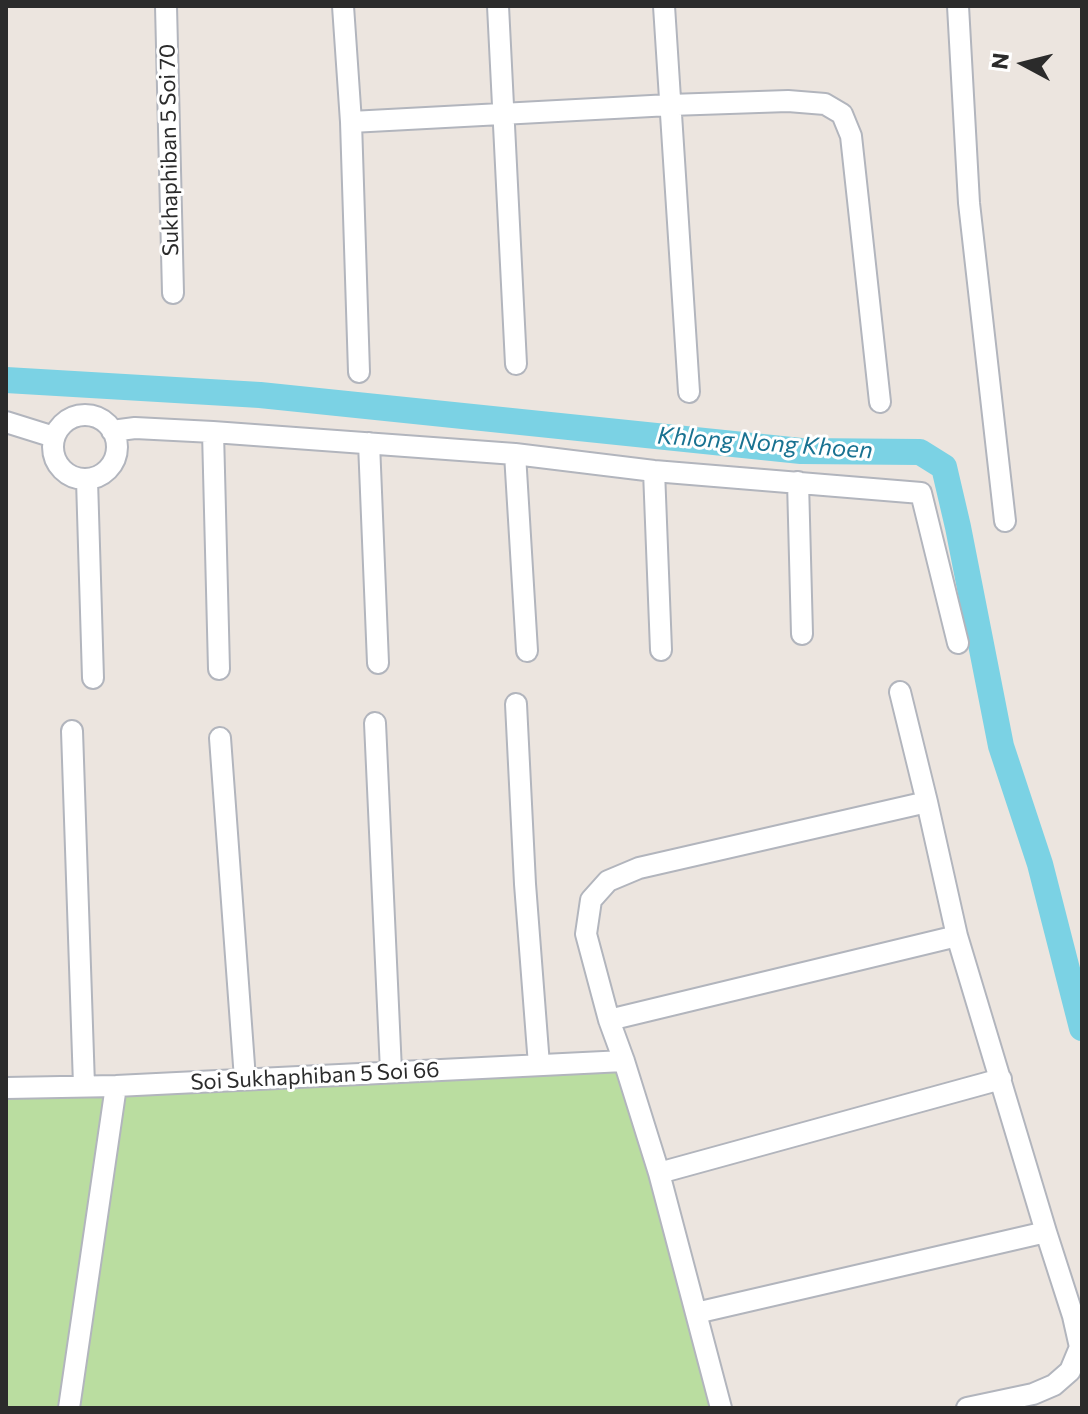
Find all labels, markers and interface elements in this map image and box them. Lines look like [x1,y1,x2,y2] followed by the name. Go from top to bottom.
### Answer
[984,24,1064,104] north arrow
[154,44,184,256] street label: Sukhaphiban 5 Soi 70
[985,51,1014,71] text: N
[656,421,874,465] water label: Khlong Nong Khoen
[190,1056,440,1096] street label: Soi Sukhaphiban 5 Soi 66

